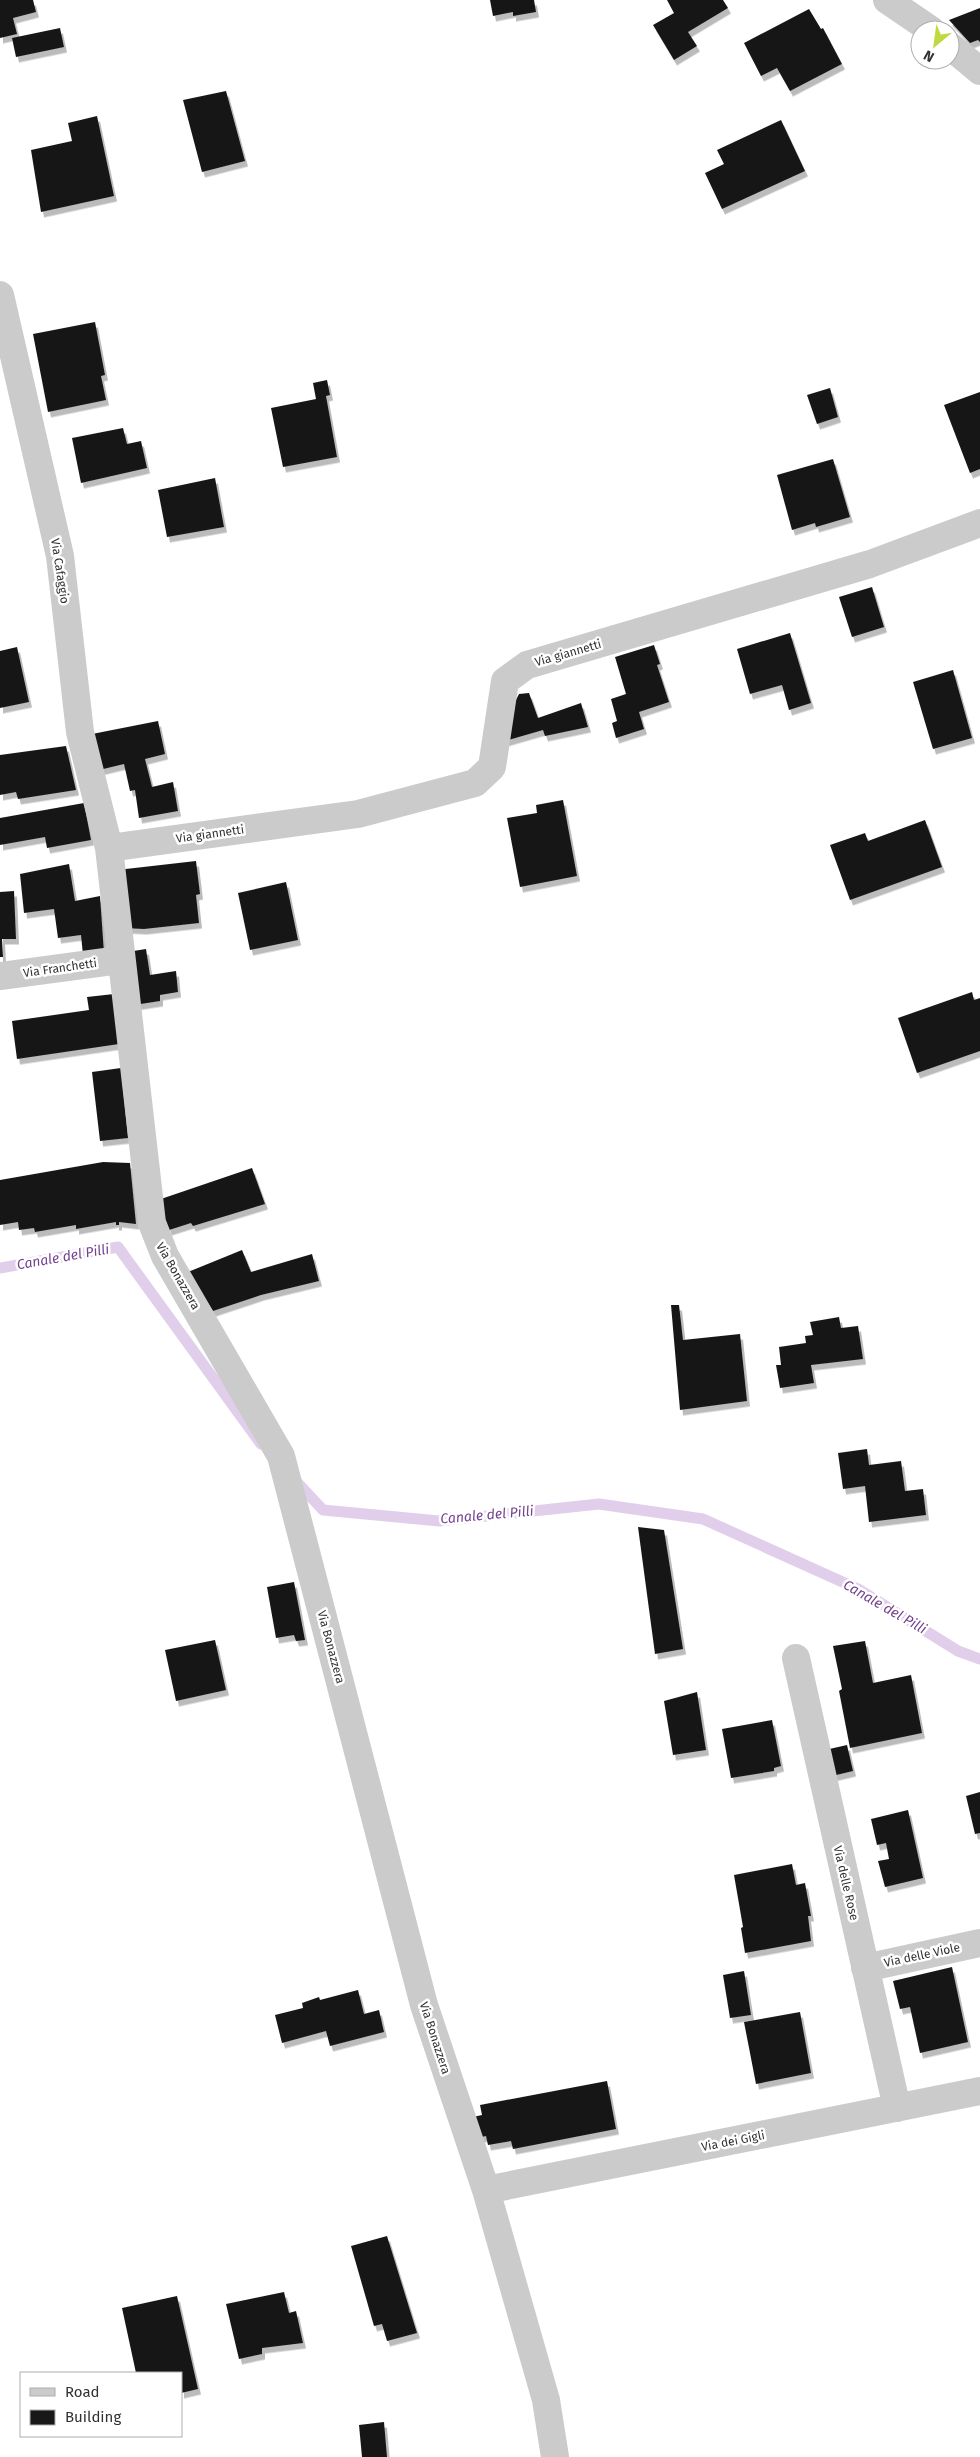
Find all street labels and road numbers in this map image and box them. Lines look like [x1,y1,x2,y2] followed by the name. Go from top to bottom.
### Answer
[48,537,72,605] street label: Via Cafaggio
[533,637,603,669] street label: Via giannetti
[175,822,245,846] street label: Via giannetti
[22,956,98,980] street label: Via Franchetti
[153,1240,203,1312] street label: Via Bonazzera
[314,1609,348,1685] street label: Via Bonazzera
[831,1844,861,1922] street label: Via delle Rose
[883,1940,961,1970] street label: Via delle Viole
[417,2000,453,2076] street label: Via Bonazzera
[700,2128,766,2154] street label: Via dei Gigli

